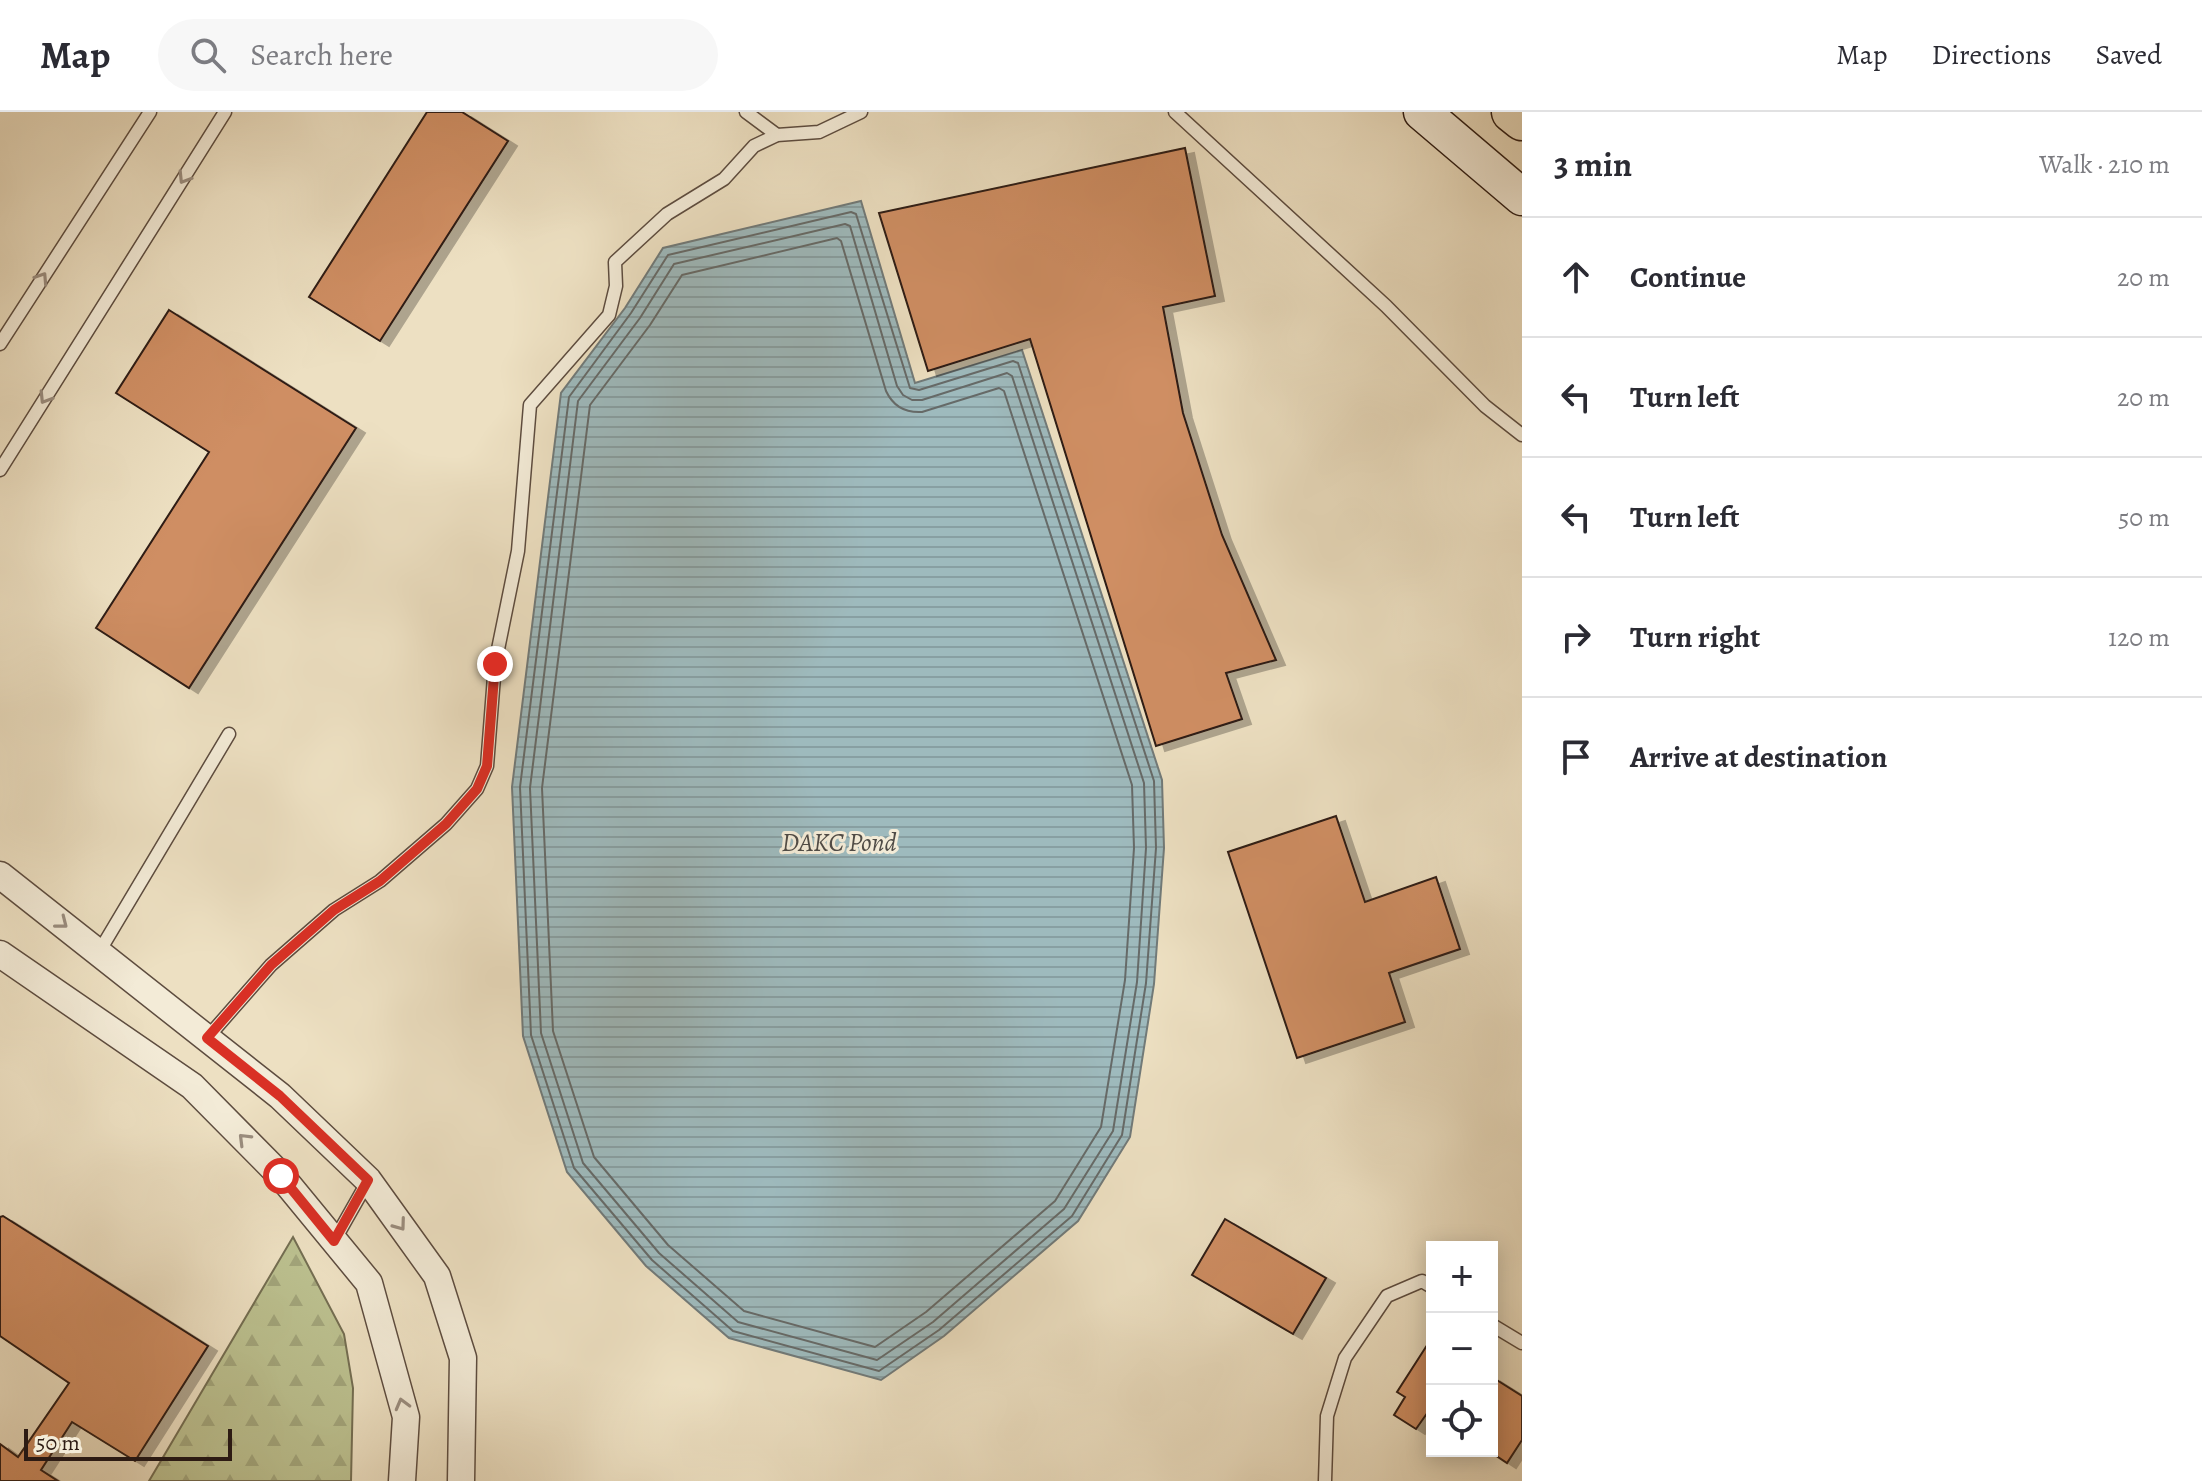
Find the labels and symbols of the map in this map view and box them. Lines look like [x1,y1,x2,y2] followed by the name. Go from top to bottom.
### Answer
[178,169,193,184] one-way arrow
[33,273,48,287] one-way arrow
[40,389,55,404] one-way arrow
[477,646,513,682] route end
[782,825,896,860] water label: DAKC Pond
[53,913,68,927] one-way arrow
[239,1134,253,1148] one-way arrow
[263,1158,299,1194] route start
[391,1216,405,1231] one-way arrow
[395,1397,411,1411] one-way arrow
[24,1425,232,1461] scale bar

